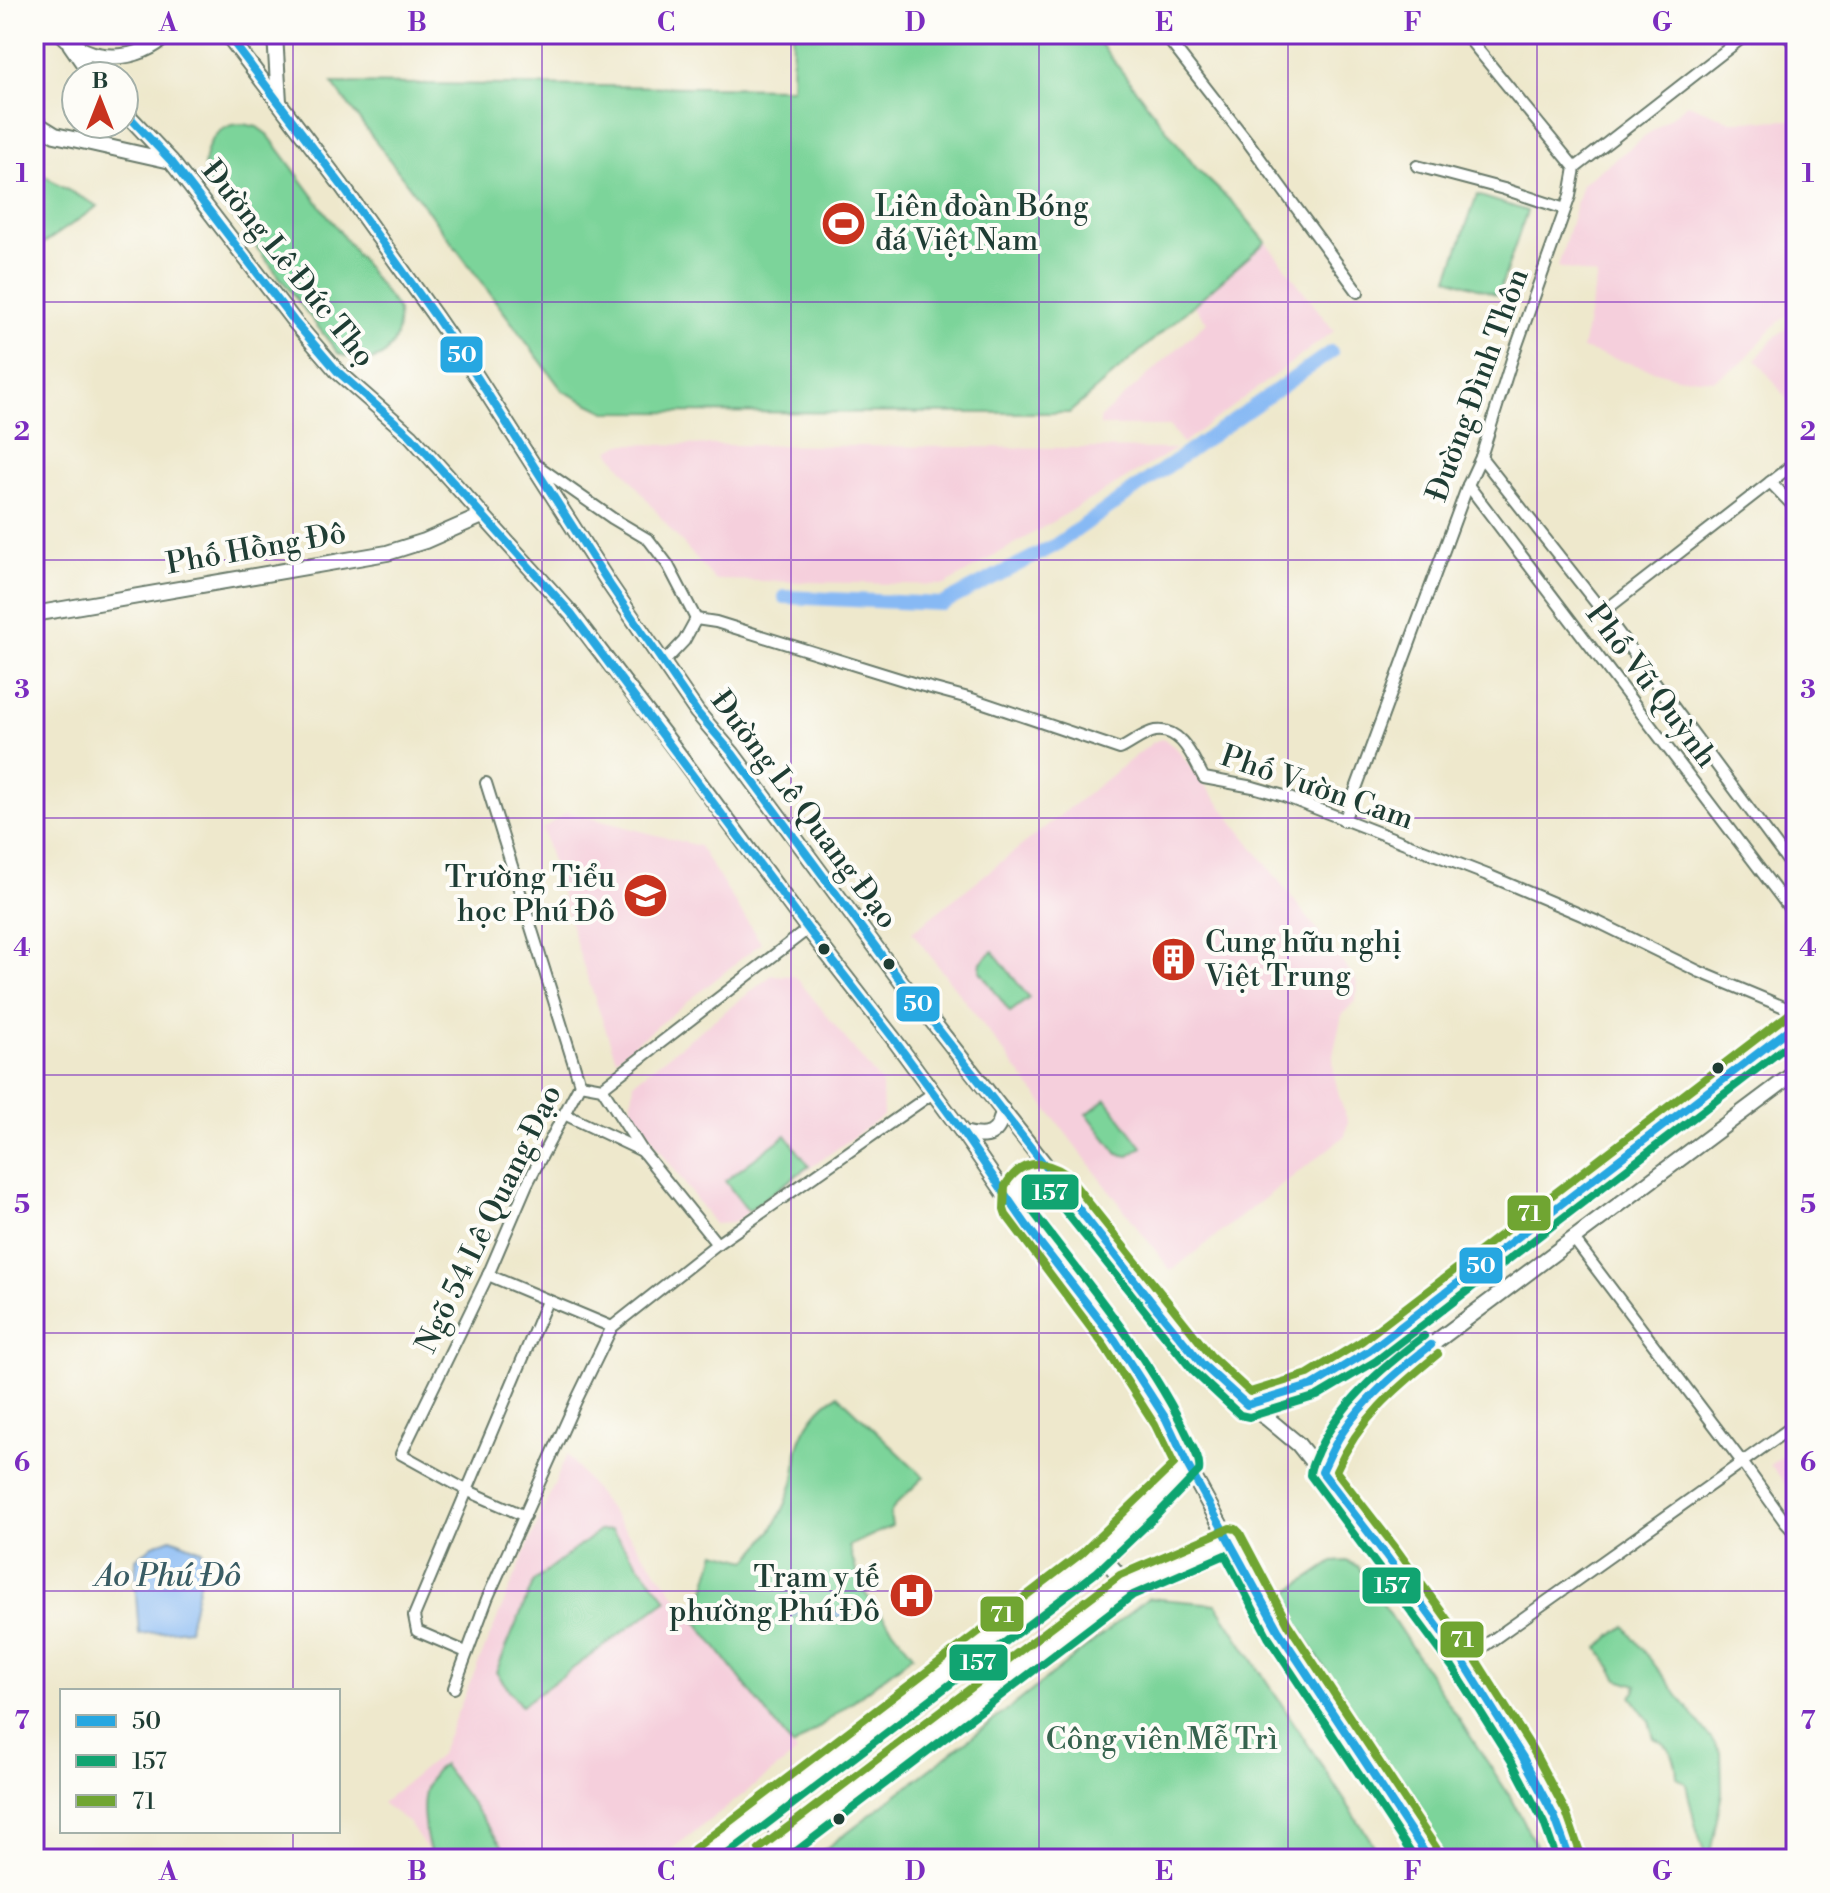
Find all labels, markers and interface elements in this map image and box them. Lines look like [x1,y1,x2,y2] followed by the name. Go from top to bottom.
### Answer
[158,7,178,39] text: A
[407,7,427,39] text: B
[657,7,675,39] text: C
[905,7,925,39] text: D
[1155,7,1173,39] text: E
[1404,7,1422,39] text: F
[1652,7,1673,39] text: G
[60,60,140,140] north arrow
[92,68,108,95] text: B
[193,153,383,375] street label: Đường Lê Đức Thọ
[16,158,29,190] text: 1
[1802,158,1815,190] text: 1
[875,188,1089,260] place label: Liên đoàn Bóng đá Việt Nam
[820,200,868,248] sports icon: Liên đoàn Bóng đá Việt Nam
[1418,263,1538,507] street label: Đường Đình Thôn
[439,335,484,374] line badge: 50
[447,342,477,369] text: 50
[14,416,30,448] text: 2
[1800,416,1816,448] text: 2
[163,514,349,584] street label: Phố Hồng Đô
[1577,597,1725,776] street label: Phố Vũ Quỳnh
[14,674,30,706] text: 3
[1800,674,1816,706] text: 3
[702,683,906,937] street label: Đường Lê Quang Đạo
[1216,737,1418,839] street label: Phố Vườn Cam
[445,859,615,931] place label: Trường Tiểu học Phú Đô
[622,871,670,919] school or university icon: Trường Tiểu học Phú Đô
[1204,924,1402,996] place label: Cung hữu nghị Việt Trung
[13,932,31,964] text: 4
[1799,932,1817,964] text: 4
[1150,936,1198,984] building icon: Cung hữu nghị Việt Trung
[816,941,832,957] unlabelled marker
[881,956,897,972] unlabelled marker
[895,985,941,1023] line badge: 50
[903,991,933,1018] text: 50
[1710,1060,1726,1076] unlabelled marker
[407,1079,571,1359] street label: Ngõ 54 Lê Quang Đạo
[1020,1173,1080,1211] line badge: 157
[1032,1180,1068,1207] text: 157
[14,1189,30,1221] text: 5
[1800,1189,1816,1221] text: 5
[1506,1194,1552,1232] line badge: 71
[1517,1201,1542,1228] text: 71
[1458,1246,1504,1285] line badge: 50
[1466,1253,1496,1280] text: 50
[14,1447,30,1479] text: 6
[1800,1447,1816,1479] text: 6
[92,1556,241,1596] water label: Ao Phú Đô
[669,1559,880,1631] place label: Trạm y tế phường Phú Đô
[1361,1566,1422,1605] line badge: 157
[887,1571,935,1619] hospital icon: Trạm y tế phường Phú Đô
[1374,1573,1410,1600] text: 157
[979,1595,1025,1633] line badge: 71
[990,1602,1015,1629] text: 71
[1439,1620,1485,1659] line badge: 71
[1450,1627,1475,1654] text: 71
[948,1643,1009,1682] line badge: 157
[960,1650,996,1677] text: 157
[60,1689,340,1833] legend
[14,1705,30,1737] text: 7
[1800,1705,1816,1737] text: 7
[132,1707,161,1737] text: 50
[1046,1721,1278,1759] park label: Công viên Mễ Trì
[132,1747,167,1777] text: 157
[132,1787,156,1817] text: 71
[831,1811,847,1827] unlabelled marker
[158,1856,178,1888] text: A
[407,1856,427,1888] text: B
[657,1856,675,1888] text: C
[905,1856,925,1888] text: D
[1155,1856,1173,1888] text: E
[1404,1856,1422,1888] text: F
[1652,1856,1673,1888] text: G

